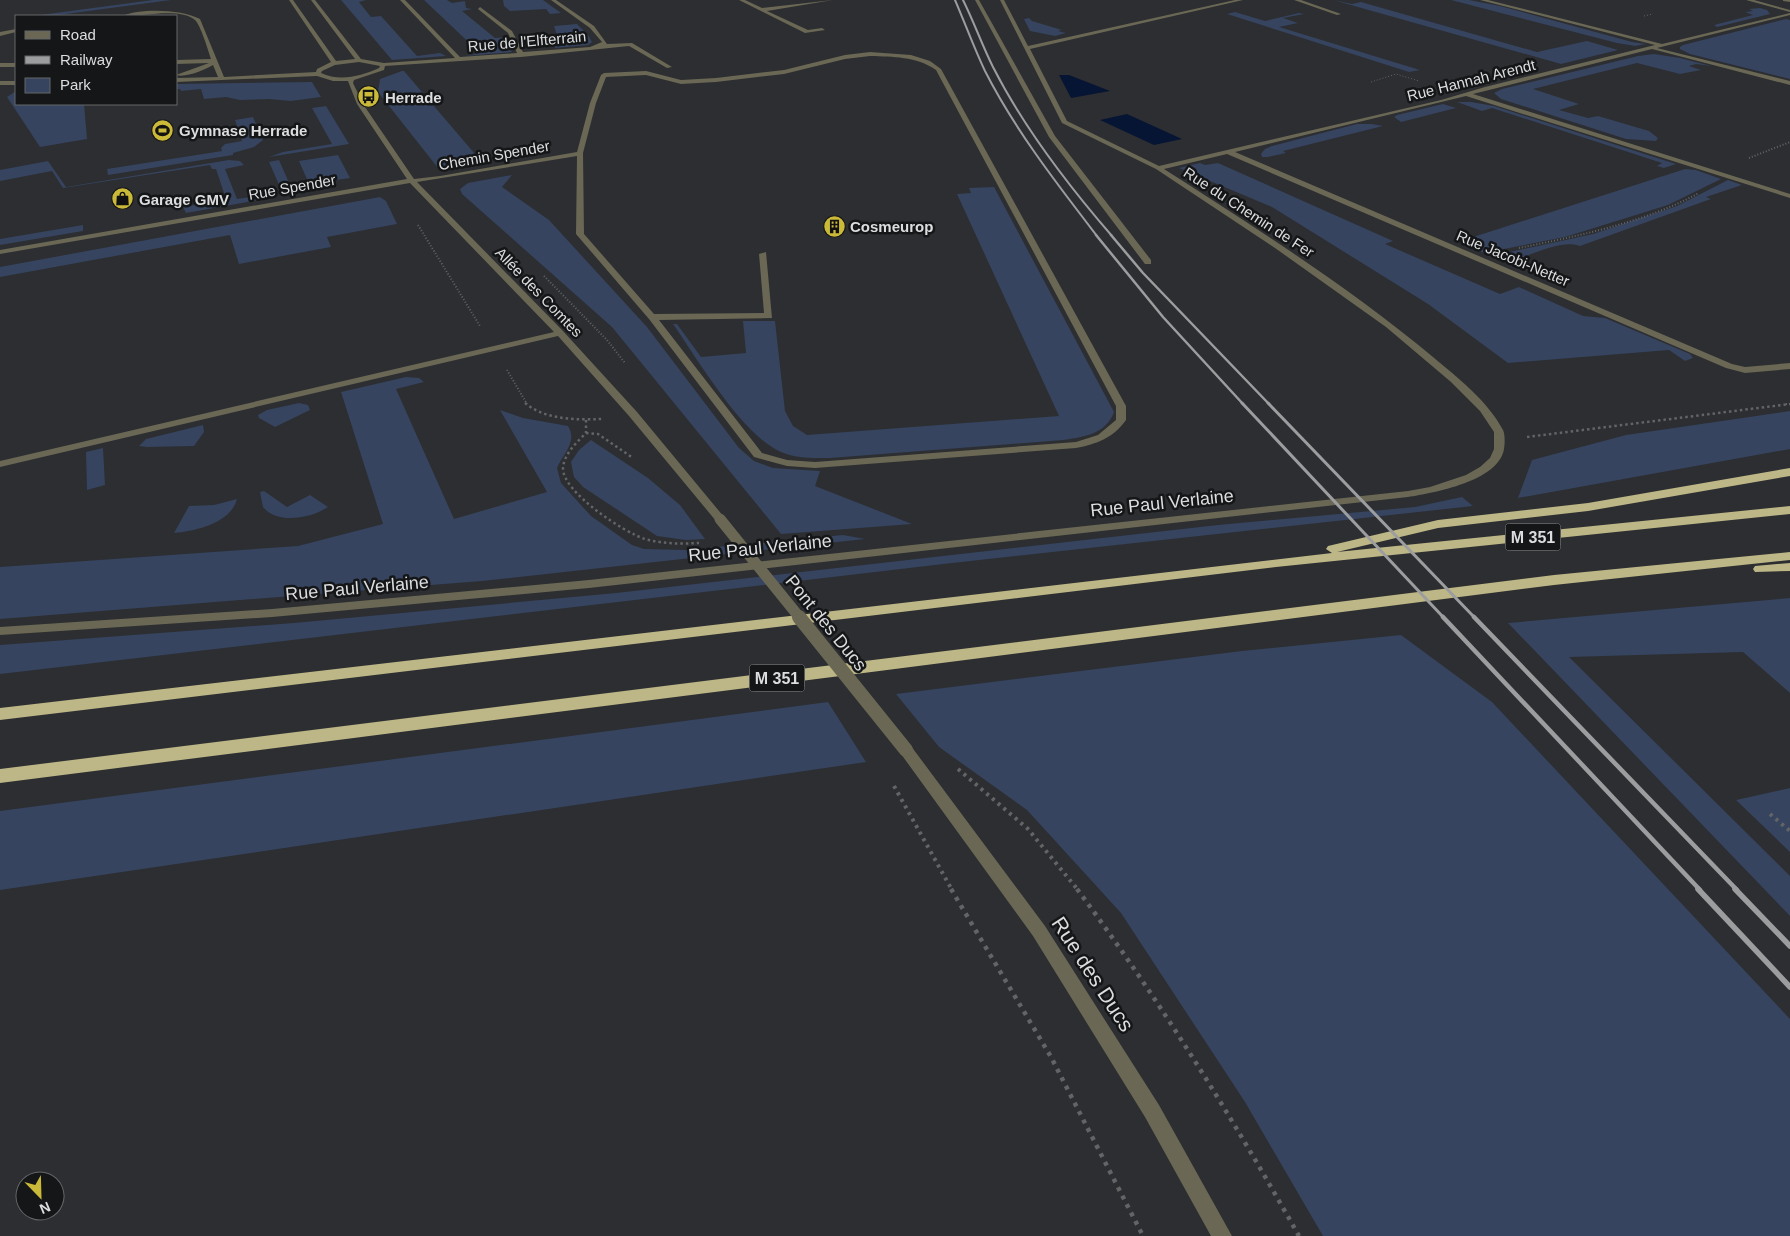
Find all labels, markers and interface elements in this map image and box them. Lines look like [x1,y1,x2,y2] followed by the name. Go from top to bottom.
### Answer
[15,15,178,105] legend
[60,26,96,43] text: Road
[467,27,587,55] street label: Rue de l'Elfterrain
[60,51,113,68] text: Railway
[1405,56,1538,104] street label: Rue Hannah Arendt
[60,76,91,93] text: Park
[357,85,381,109] bus stop icon: Herrade
[385,89,442,106] place label: Herrade
[151,118,175,142] sports icon: Gymnase Herrade
[179,122,307,139] place label: Gymnase Herrade
[437,137,551,173] street label: Chemin Spender
[1181,164,1317,260] street label: Rue du Chemin de Fer
[247,171,337,203] street label: Rue Spender
[111,187,135,211] shop icon: Garage GMV
[139,191,229,208] place label: Garage GMV
[822,214,846,238] building icon: Cosmeurop
[850,218,933,235] place label: Cosmeurop
[1454,227,1572,289] street label: Rue Jacobi-Netter
[492,244,586,340] street label: Allée des Comtes
[1089,486,1235,520] street label: Rue Paul Verlaine
[1506,524,1560,550] road number: M 351
[687,531,833,565] street label: Rue Paul Verlaine
[781,571,871,675] street label: Pont des Ducs
[284,572,430,604] street label: Rue Paul Verlaine
[750,664,804,691] road number: M 351
[1047,912,1139,1036] street label: Rue des Ducs
[15,1171,65,1221] north arrow
[37,1199,53,1217] text: N

